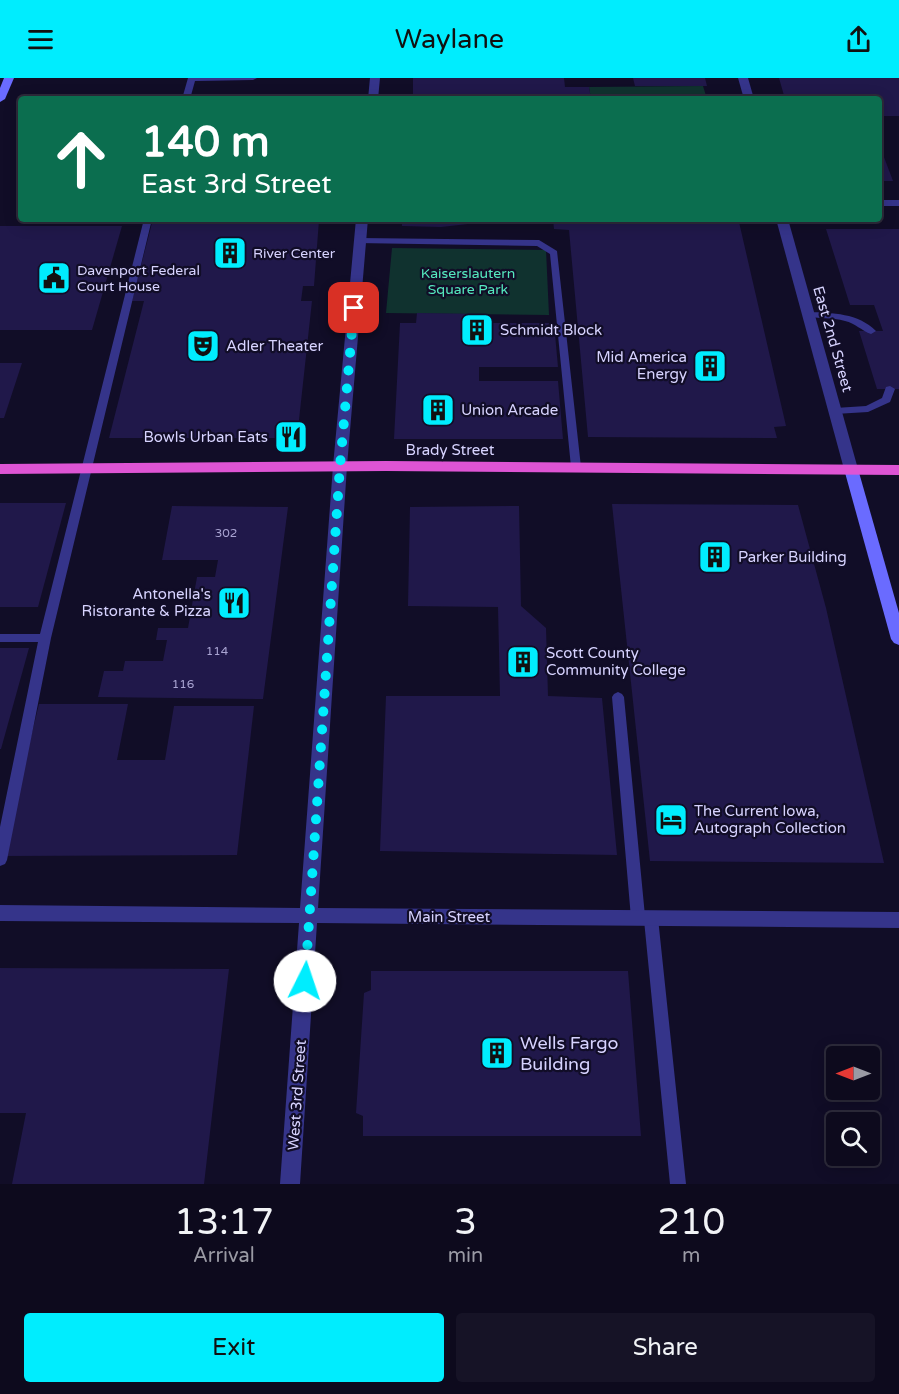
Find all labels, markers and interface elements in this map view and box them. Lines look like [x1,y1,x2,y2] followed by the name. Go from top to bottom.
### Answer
[24,23,57,56] icon: menu
[395,23,504,56] text: Waylane
[842,23,875,56] icon: share
[141,117,270,168] text: 140 m
[42,120,120,198] icon: ahead
[141,168,332,201] text: East 3rd Street
[212,235,248,271] building icon: River Center
[253,245,336,262] place label: River Center
[36,260,72,296] public building icon: Davenport Federal Court House
[77,262,200,295] place label: Davenport Federal Court House
[421,265,515,298] park label: Kaiserslautern Square Park
[328,282,379,333] pin
[809,284,857,394] street label: East 2nd Street
[337,291,370,324] icon: arrive
[459,312,495,348] building icon: Schmidt Block
[500,321,602,339] place label: Schmidt Block
[185,328,221,364] theatre icon: Adler Theater
[226,337,323,355] place label: Adler Theater
[596,348,687,383] place label: Mid America Energy
[692,348,728,384] building icon: Mid America Energy
[420,392,456,428] building icon: Union Arcade
[461,401,558,419] place label: Union Arcade
[273,419,309,455] restaurant icon: Bowls Urban Eats
[144,428,268,446] place label: Bowls Urban Eats
[406,441,495,459] street label: Brady Street
[215,526,237,540] house number: 302
[697,539,733,575] building icon: Parker Building
[738,548,847,566] place label: Parker Building
[82,585,211,620] place label: Antonella's Ristorante & Pizza
[216,585,252,621] restaurant icon: Antonella's Ristorante & Pizza
[206,644,229,658] house number: 114
[505,644,541,680] building icon: Scott County Community College
[546,644,686,679] place label: Scott County Community College
[172,677,194,691] house number: 116
[653,802,689,838] hotel icon: The Current Iowa, Autograph Collection
[694,802,846,837] place label: The Current Iowa, Autograph Collection
[408,908,491,926] street label: Main Street
[273,949,337,1013] position arrow
[520,1032,619,1075] place label: Wells Fargo Building
[479,1035,515,1071] building icon: Wells Fargo Building
[284,1039,310,1151] street label: West 3rd Street
[826,1046,880,1100] north arrow
[826,1046,880,1166] map controls
[826,1112,880,1166] button: search
[174,1201,274,1244] text: 13:17
[454,1201,477,1244] text: 3
[657,1201,725,1244] text: 210
[193,1244,255,1268] text: Arrival
[448,1244,483,1268] text: min
[682,1244,700,1268] text: m
[24,1313,444,1382] button: Exit
[456,1313,875,1382] button: Share

